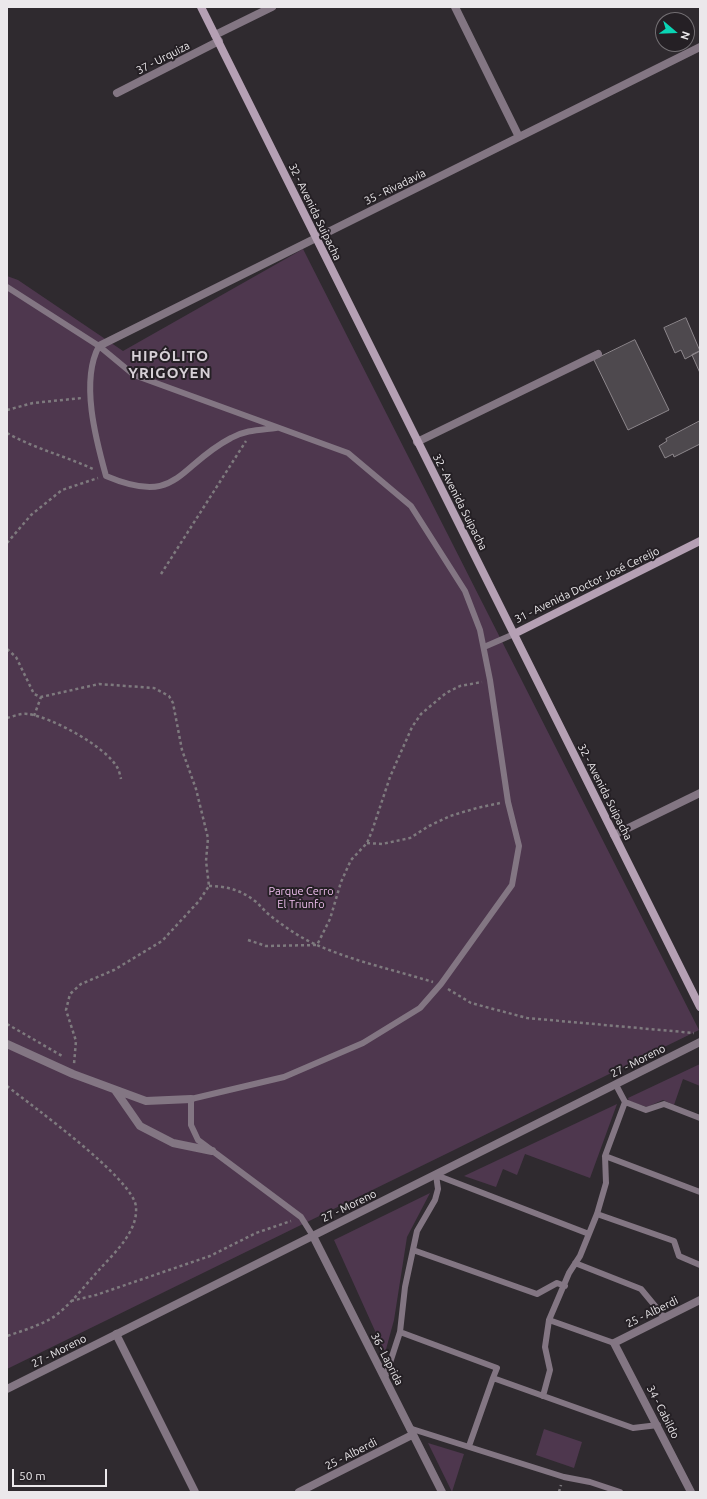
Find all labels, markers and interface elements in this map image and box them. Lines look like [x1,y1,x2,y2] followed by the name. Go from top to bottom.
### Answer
[655,12,695,52] north arrow
[678,30,692,41] text: N
[134,39,192,77] street label: 37 - Urquiza
[286,161,344,263] street label: 32 - Avenida Suipacha
[362,166,428,208] street label: 35 - Rivadavia
[128,347,212,382] district label: HIPÓLITO YRIGOYEN
[430,452,490,552] street label: 32 - Avenida Suipacha
[512,544,662,626] street label: 31 - Avenida Doctor José Cereijo
[575,742,635,842] street label: 32 - Avenida Suipacha
[268,884,334,910] park label: Parque Cerro El Triunfo
[608,1042,668,1080] street label: 27 - Moreno
[319,1187,379,1225] street label: 27 - Moreno
[624,1294,680,1330] street label: 25 - Alberdi
[368,1330,406,1388] street label: 36 - Laprida
[29,1332,89,1370] street label: 27 - Moreno
[644,1383,682,1441] street label: 34 - Cabildo
[323,1435,379,1473] street label: 25 - Alberdi
[14,1461,109,1487] scale bar
[19,1469,46,1482] text: 50 m

